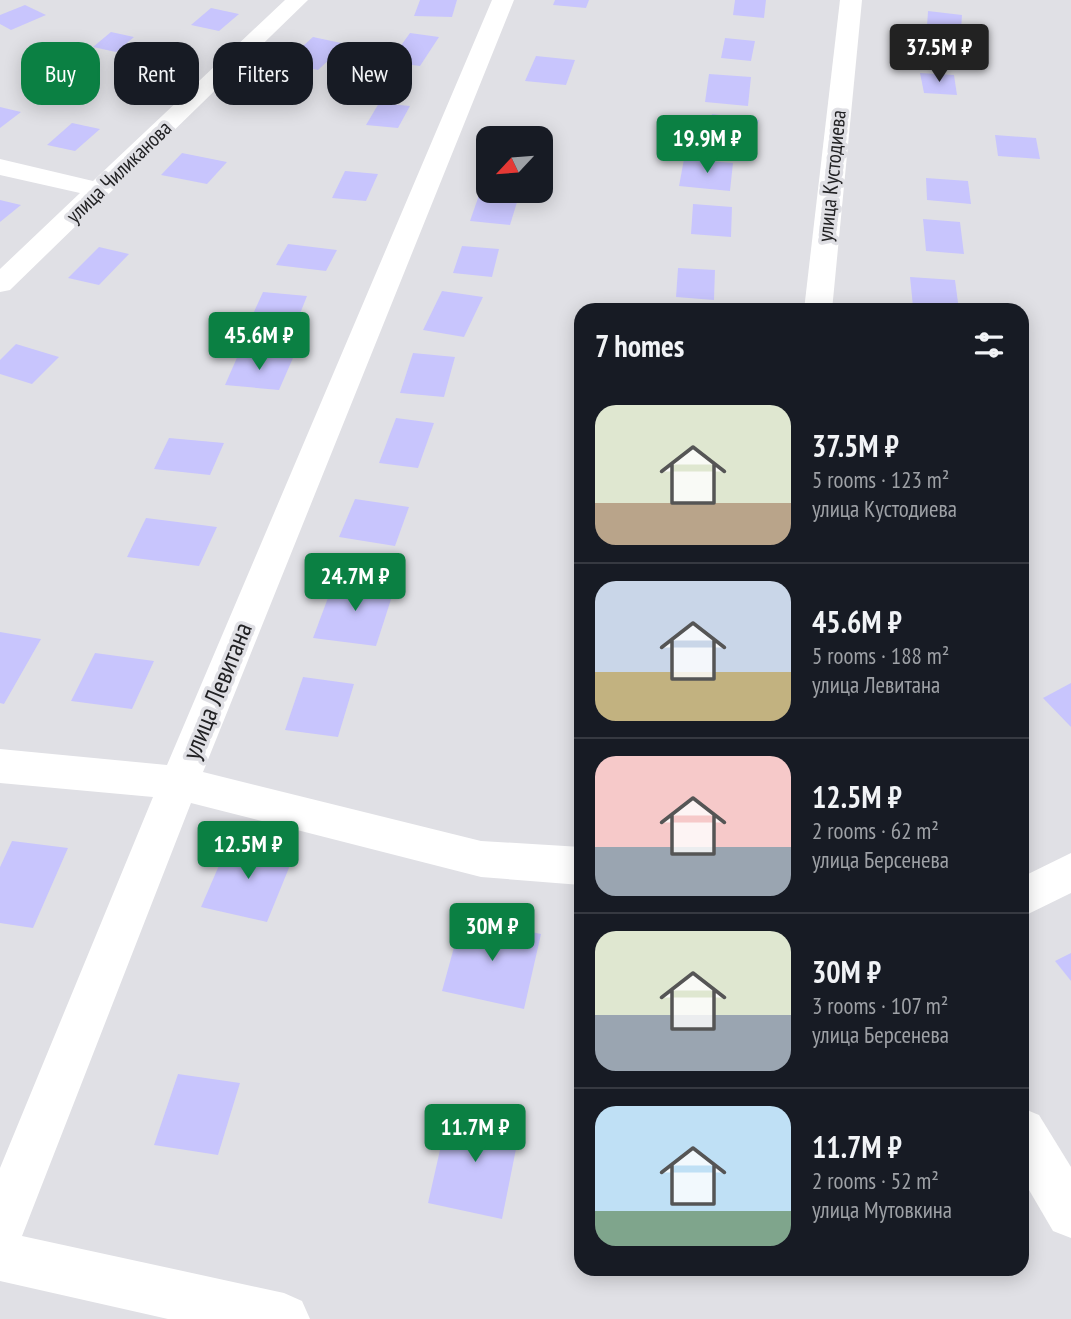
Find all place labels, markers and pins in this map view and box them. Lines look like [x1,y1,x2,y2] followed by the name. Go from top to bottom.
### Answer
[874,24,1004,84] pin: 37.5M ₽
[642,116,772,175] pin: 19.9M ₽
[194,312,324,372] pin: 45.6M ₽
[290,554,420,613] pin: 24.7M ₽
[183,822,313,881] pin: 12.5M ₽
[443,904,541,963] pin: 30M ₽
[410,1104,540,1164] pin: 11.7M ₽

